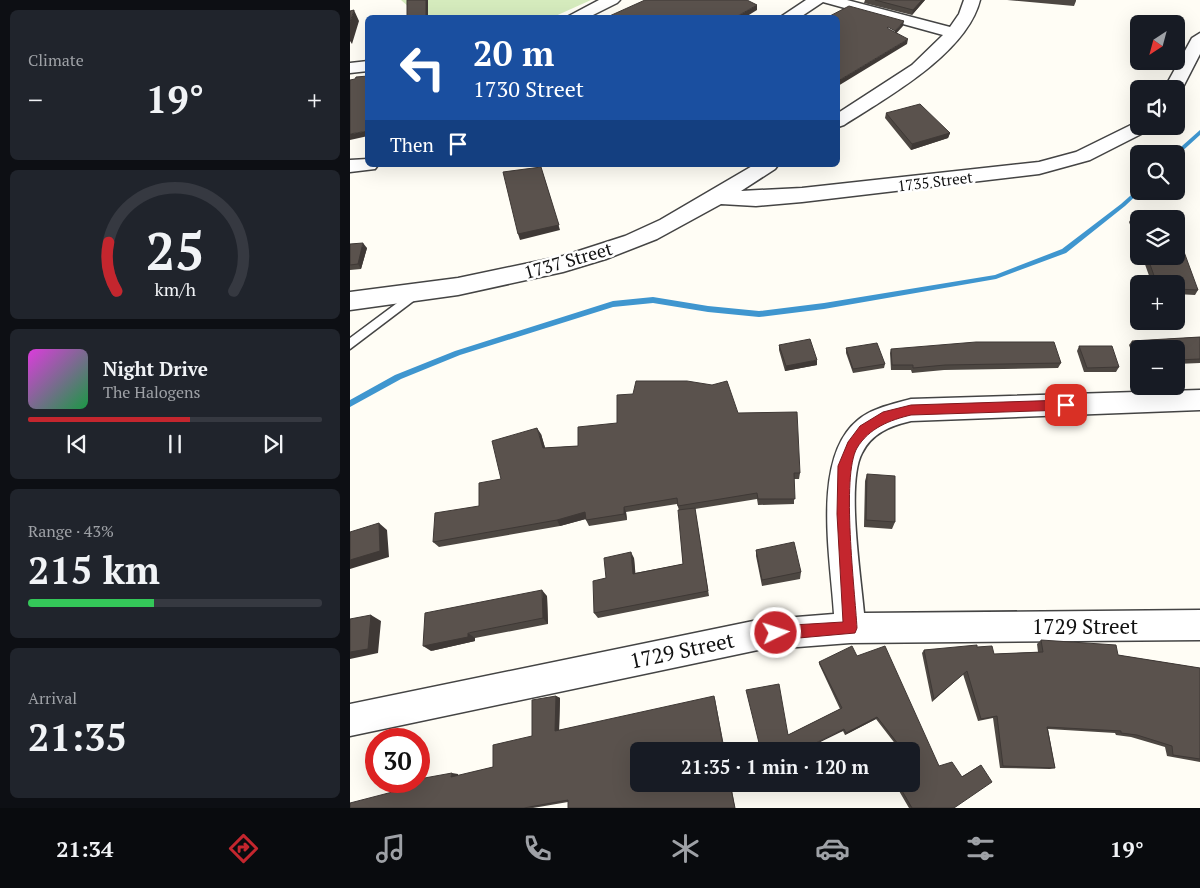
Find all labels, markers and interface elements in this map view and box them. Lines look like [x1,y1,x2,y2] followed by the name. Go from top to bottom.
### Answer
[1130,15,1185,70] north arrow
[1130,15,1185,395] map controls
[473,30,554,76] text: 20 m
[390,35,455,100] icon: left
[28,49,84,71] text: Climate
[146,74,204,124] text: 19°
[473,74,584,103] text: 1730 Street
[1130,80,1185,135] button: sound
[28,81,43,118] text: −
[307,81,322,118] text: +
[444,130,472,158] icon: arrive
[390,132,434,157] text: Then
[1130,145,1185,200] button: search
[896,166,974,196] street label: 1735 Street
[1130,210,1185,265] button: layers
[146,216,204,285] text: 25
[521,236,615,284] street label: 1737 Street
[1130,275,1185,330] button: +
[154,277,196,301] text: km/h
[1130,340,1185,395] button: −
[103,356,208,381] text: Night Drive
[103,381,201,403] text: The Halogens
[1045,384,1087,426] pin
[1052,391,1080,419] icon: arrive
[63,430,91,458] icon: previous
[161,430,189,458] icon: pause
[259,430,287,458] icon: next
[28,520,114,542] text: Range · 43%
[28,545,160,595] text: 215 km
[749,606,801,658] position arrow
[1032,612,1138,640] street label: 1729 Street
[627,625,737,675] street label: 1729 Street
[28,687,77,709] text: Arrival
[28,712,127,762] text: 21:35
[365,728,430,793] speed limit sign: 30
[681,754,869,779] text: 21:35 · 1 min · 120 m
[226,831,261,866] icon: directions
[373,831,408,866] icon: music
[520,831,555,866] icon: phone
[668,831,703,866] icon: climate
[815,831,850,866] icon: car
[963,831,998,866] icon: filters
[56,834,113,863] text: 21:34
[1110,834,1144,863] text: 19°

